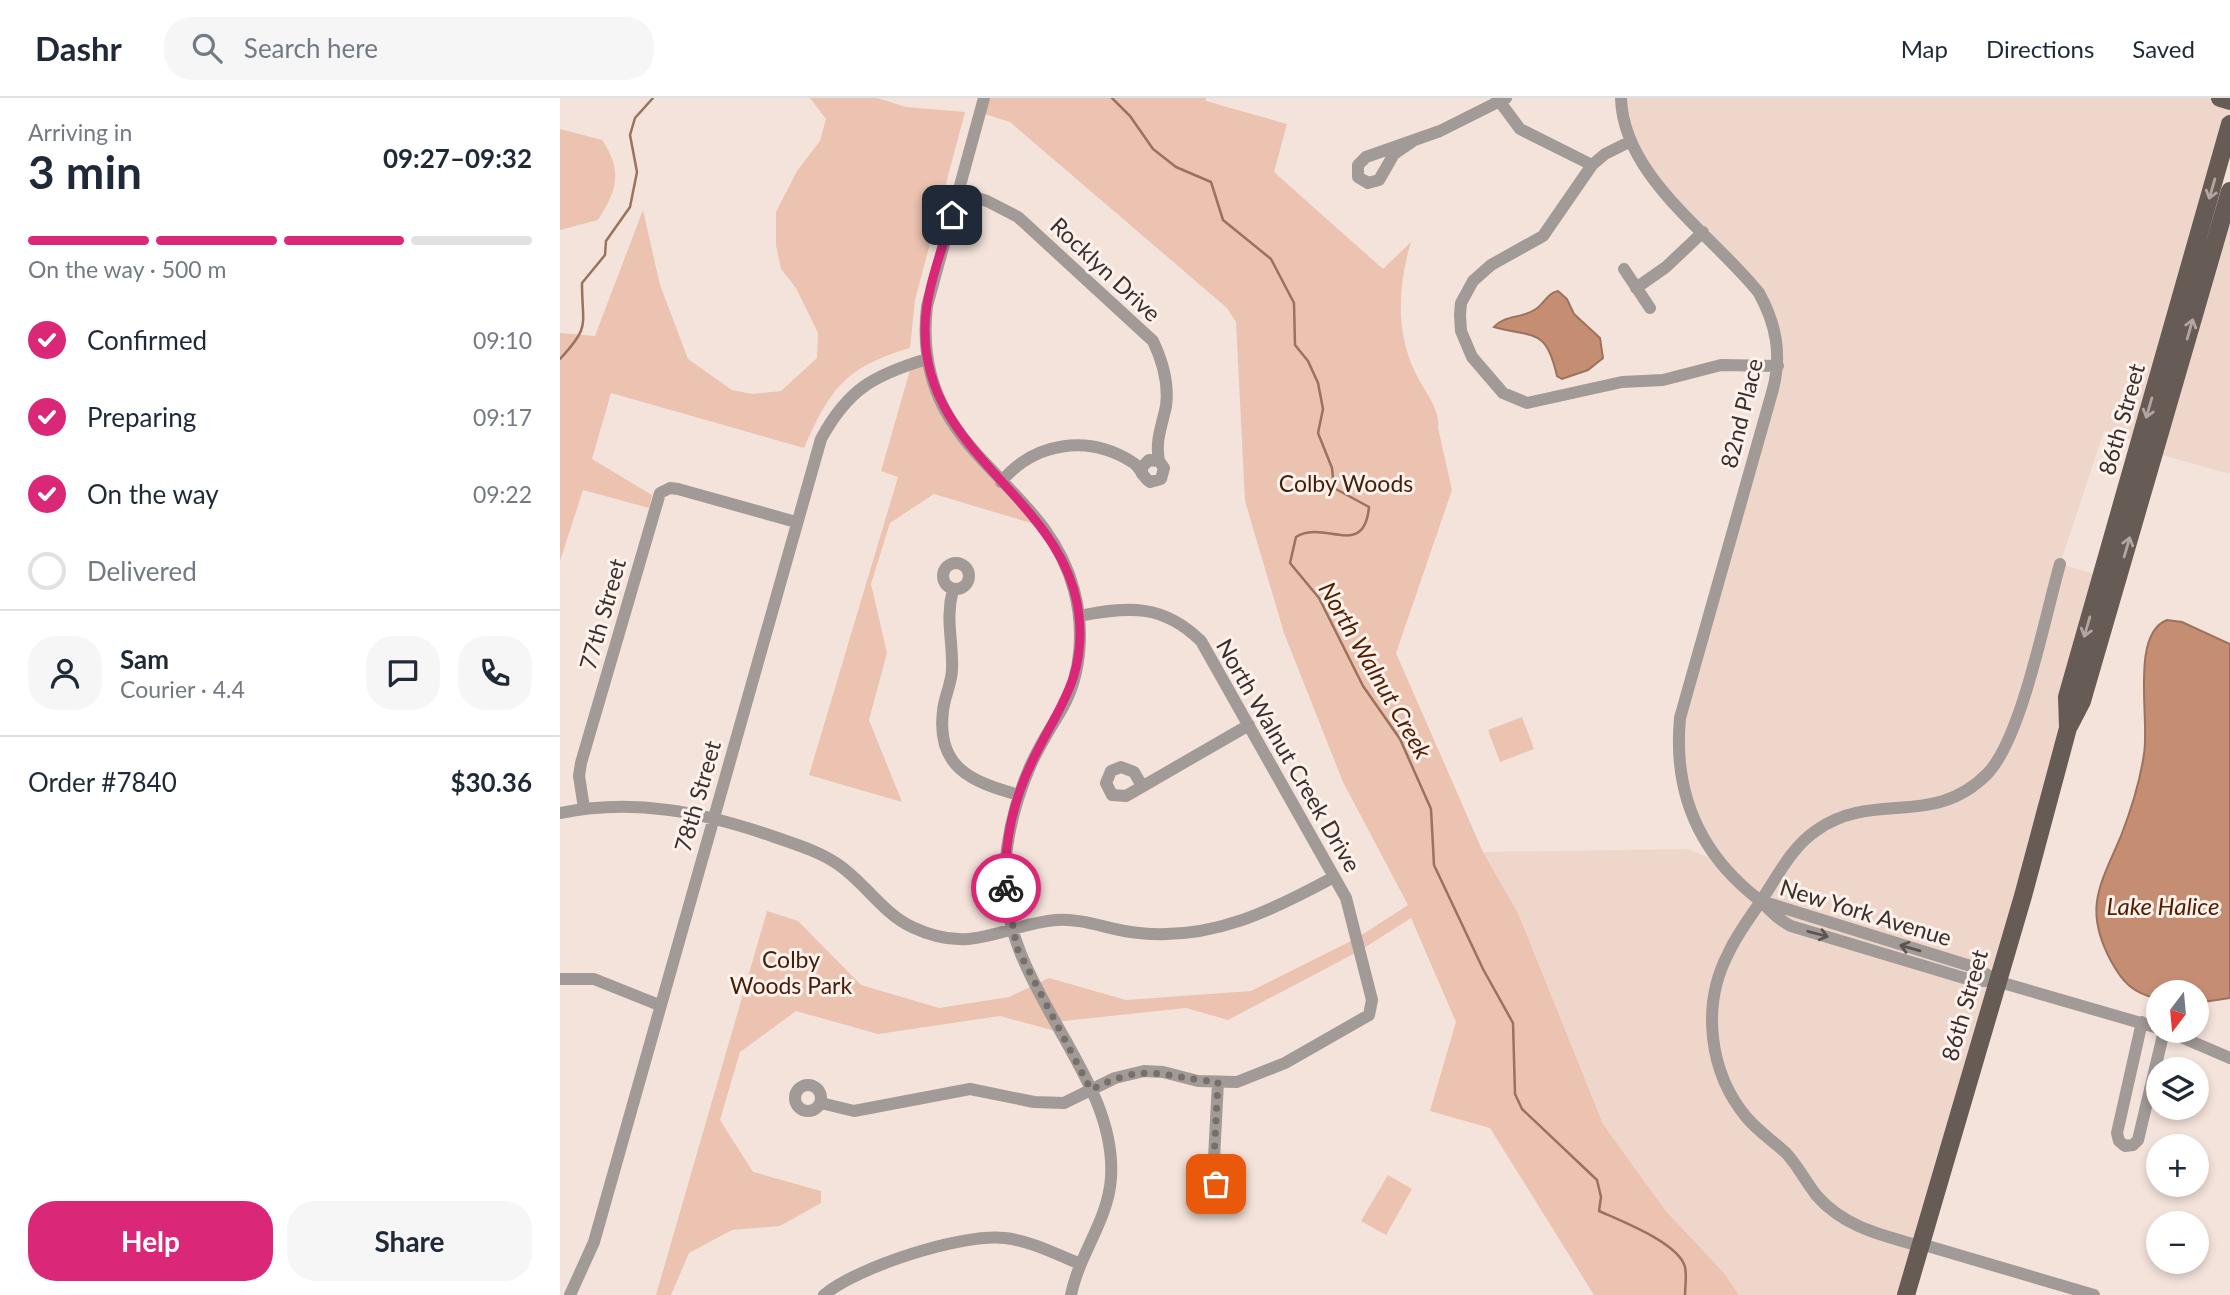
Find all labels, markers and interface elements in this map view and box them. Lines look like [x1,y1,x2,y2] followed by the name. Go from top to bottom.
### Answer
[164,17,654,80] search box
[35,28,122,68] text: Dashr
[188,29,226,67] icon: search
[244,32,378,64] text: Search here
[1901,34,1948,63] text: Map
[1986,34,2094,63] text: Directions
[2132,34,2195,63] text: Saved
[28,118,132,146] text: Arriving in
[383,142,532,174] text: 09:27–09:32
[28,144,142,199] text: 3 min
[2204,178,2217,200] one-way arrow
[922,185,982,245] pin
[933,196,971,234] icon: home
[1045,211,1167,327] street label: Rocklyn Drive
[28,255,227,283] text: On the way · 500 m
[2185,318,2198,340] one-way arrow
[28,321,66,359] icon: check
[87,324,207,356] text: Confirmed
[473,326,532,354] text: 09:10
[1714,355,1768,471] street label: 82nd Place
[2092,360,2150,478] street label: 86th Street
[2142,396,2155,419] one-way arrow
[28,398,66,436] icon: check
[87,401,196,433] text: Preparing
[473,403,532,431] text: 09:17
[1279,469,1413,497] park label: Colby Woods
[28,475,66,513] icon: check
[87,478,219,510] text: On the way
[473,480,532,508] text: 09:22
[2121,537,2134,559] one-way arrow
[87,555,197,587] text: Delivered
[573,555,631,673] street label: 77th Street
[1314,576,1439,764] water label: North Walnut Creek
[2079,616,2092,638] one-way arrow
[1211,634,1367,876] street label: North Walnut Creek Drive
[28,636,102,710] button: person
[366,636,440,710] button: chat
[458,636,532,710] button: phone
[120,643,169,675] text: Sam
[120,675,245,703] text: Courier · 4.4
[668,737,726,855] street label: 78th Street
[28,766,177,798] text: Order #7840
[450,766,532,798] text: $30.36
[971,853,1041,923] courier
[987,869,1025,907] icon: bike
[1777,873,1955,951] street label: New York Avenue
[2106,891,2220,920] water label: Lake Halice
[1807,929,1829,942] one-way arrow
[1899,941,1922,954] one-way arrow
[730,945,852,999] park label: Colby Woods Park
[1935,946,1993,1064] street label: 86th Street
[2146,980,2208,1043] north arrow
[2146,980,2209,1274] map controls
[2146,1057,2209,1120] button: layers
[2146,1134,2209,1197] button: +
[1186,1154,1246,1214] pin
[1197,1165,1235,1203] icon: bag
[28,1201,273,1281] button: Help
[287,1201,532,1281] button: Share
[2146,1211,2209,1274] button: −

